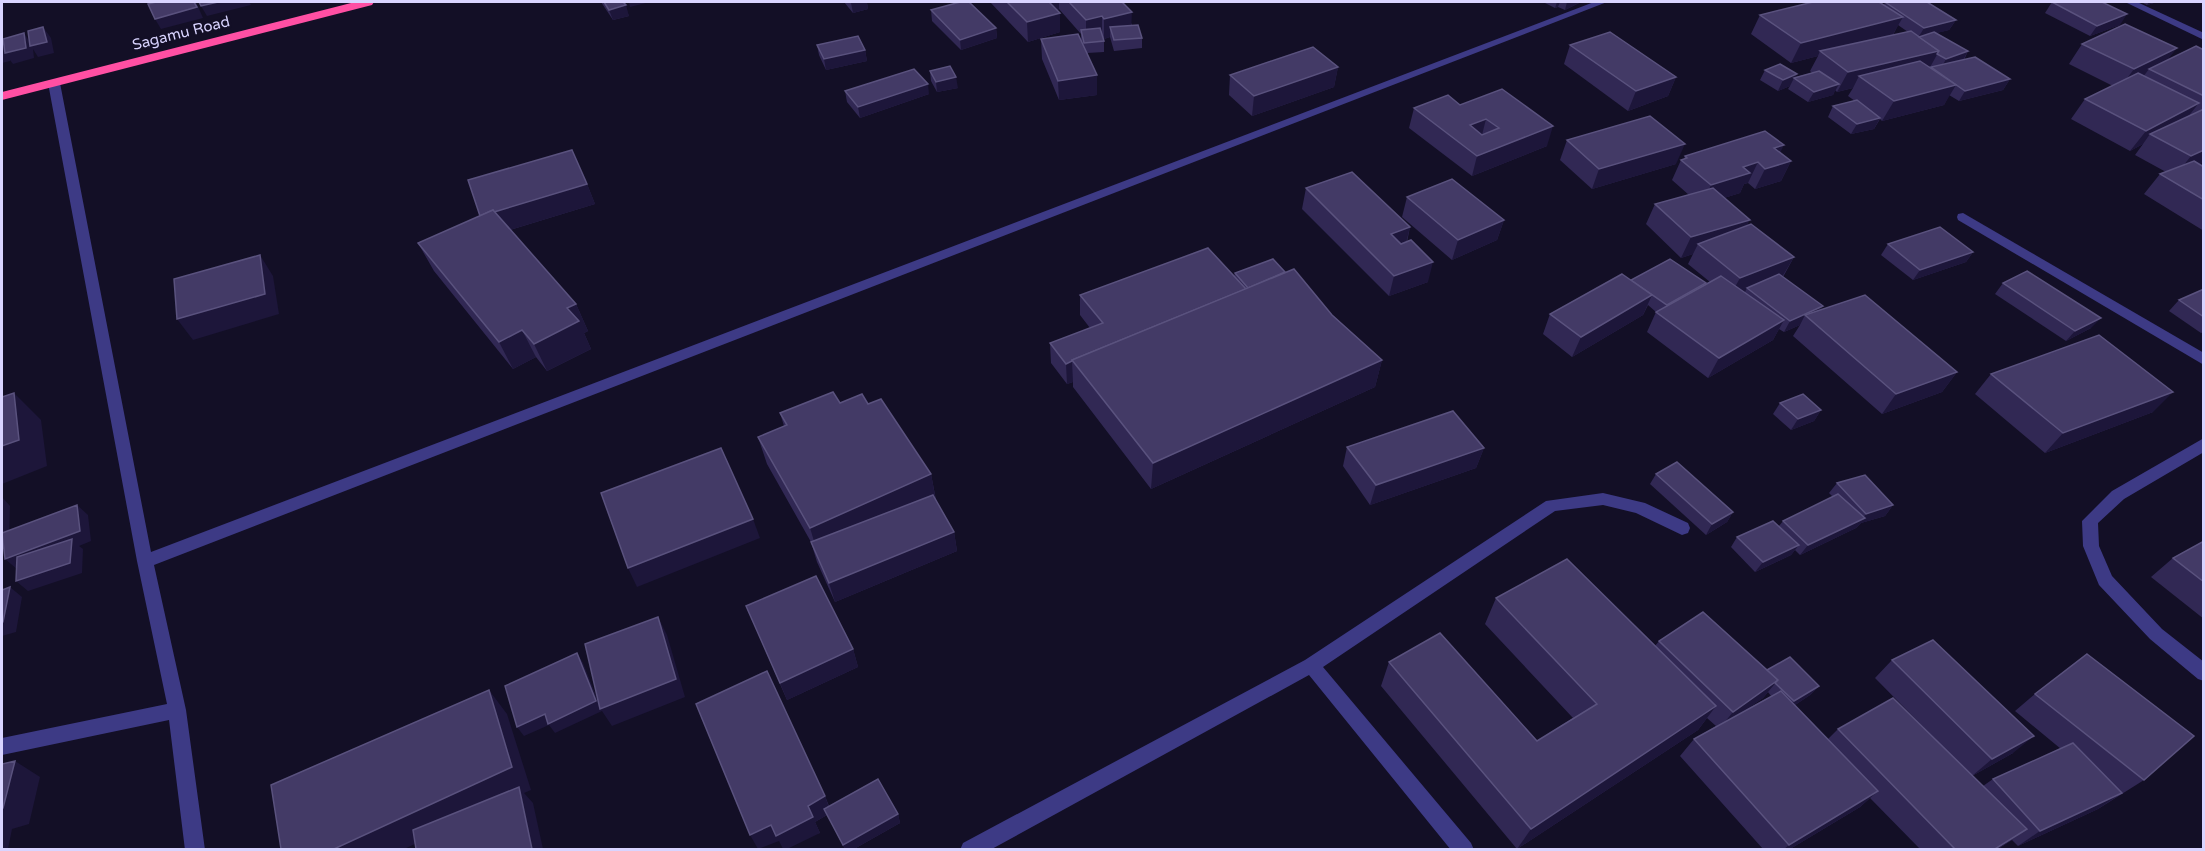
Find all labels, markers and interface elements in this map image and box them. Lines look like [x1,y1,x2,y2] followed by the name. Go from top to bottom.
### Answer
[130,12,232,54] street label: Sagamu Road

